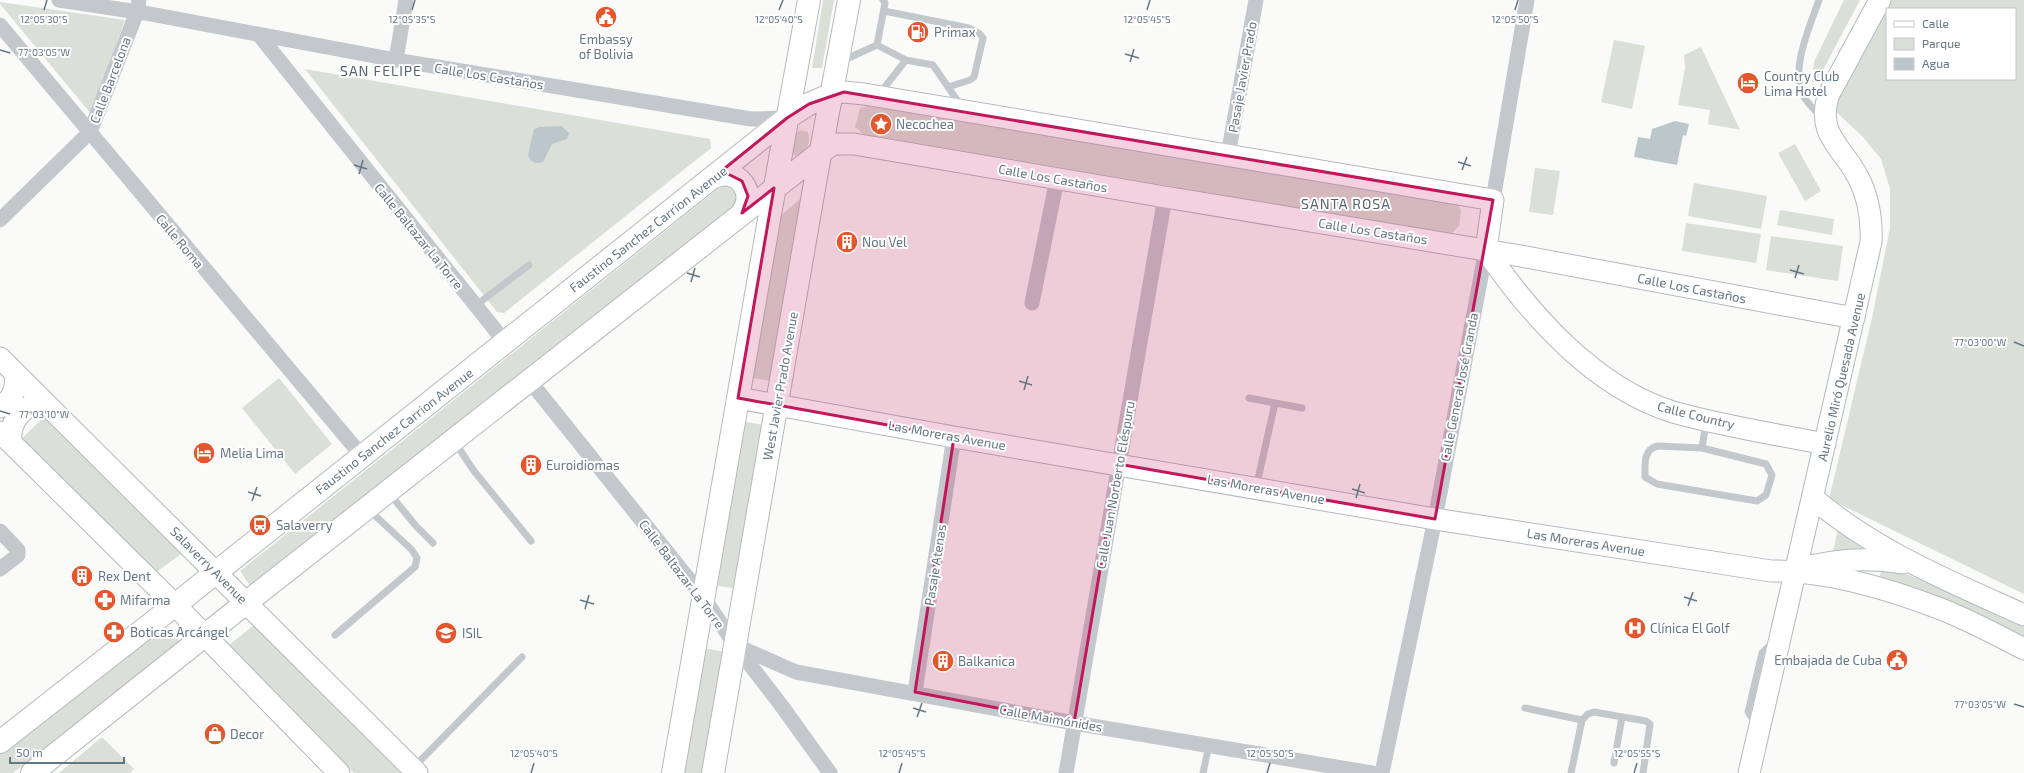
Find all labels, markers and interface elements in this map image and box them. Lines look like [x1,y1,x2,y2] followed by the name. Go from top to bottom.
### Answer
[593,4,619,30] public building icon: Embassy of Bolivia
[1886,8,2016,80] legend
[20,13,68,25] text: 12°05'30"S
[389,13,436,25] text: 12°05'35"S
[755,13,803,25] text: 12°05'40"S
[1123,13,1171,25] text: 12°05'45"S
[1491,13,1539,25] text: 12°05'50"S
[1922,16,1949,30] text: Calle
[905,19,931,45] fuel station icon: Primax
[1224,20,1260,134] street label: Pasaje Javier Prado
[934,24,976,40] place label: Primax
[579,31,633,62] place label: Embassy of Bolivia
[86,34,134,126] street label: Calle Barcelona
[1922,36,1960,50] text: Parque
[18,46,70,58] text: 77°03'05"W
[1922,56,1950,70] text: Agua
[433,59,545,93] street label: Calle Los Castaños
[340,62,422,79] district label: SAN FELIPE
[1764,68,1840,99] place label: Country Club Lima Hotel
[1735,70,1761,96] hotel icon: Country Club Lima Hotel
[868,111,894,137] place icon: Necochea
[896,116,954,132] place label: Necochea
[997,161,1109,195] street label: Calle Los Castaños
[566,162,730,296] street label: Faustino Sanchez Carrion Avenue
[371,180,467,292] street label: Calle Baltazar La Torre
[1301,195,1391,212] district label: SANTA ROSA
[153,211,207,271] street label: Calle Roma
[1317,214,1429,248] street label: Calle Los Castaños
[834,229,860,255] building icon: Nou Vel
[862,234,907,250] place label: Nou Vel
[1636,270,1748,306] street label: Calle Los Castaños
[1814,291,1868,463] street label: Aurelio Miró Quesada Avenue
[759,310,801,462] street label: West Javier Prado Avenue
[1437,311,1481,463] street label: Calle General José Granda
[1954,336,2007,348] text: 77°03'00"W
[312,364,476,498] street label: Faustino Sanchez Carrion Avenue
[1656,398,1736,432] street label: Calle Country
[1092,400,1138,570] street label: Calle Juan Norberto Eléspuru
[19,408,70,420] text: 77°03'10"W
[887,417,1007,453] street label: Las Moreras Avenue
[191,440,217,466] hotel icon: Melia Lima
[220,445,284,461] place label: Melia Lima
[518,452,544,478] building icon: Euroidiomas
[546,457,620,473] place label: Euroidiomas
[1206,471,1326,507] street label: Las Moreras Avenue
[247,512,273,538] bus stop icon: Salaverry
[636,516,728,632] street label: Calle Baltazar La Torre
[276,517,333,533] place label: Salaverry
[167,523,251,607] street label: Salaverry Avenue
[921,523,949,607] street label: Pasaje Atenas
[1526,525,1646,559] street label: Las Moreras Avenue
[69,563,95,589] building icon: Rex Dent
[98,568,151,584] place label: Rex Dent
[92,587,118,613] pharmacy icon: Mifarma
[120,592,170,608] place label: Mifarma
[1622,615,1648,641] hospital icon: Clínica El Golf
[101,619,127,645] pharmacy icon: Boticas Arcángel
[433,620,459,646] school or university icon: ISIL
[1650,620,1731,636] place label: Clínica El Golf
[130,624,229,640] place label: Boticas Arcángel
[462,625,483,641] place label: ISIL
[1884,647,1910,673] public building icon: Embajada de Cuba
[930,648,956,674] building icon: Balkanica
[1774,652,1882,668] place label: Embajada de Cuba
[958,653,1015,669] place label: Balkanica
[1954,698,2006,710] text: 77°03'05"W
[998,701,1104,735] street label: Calle Maimónides
[202,721,228,747] shop icon: Decor
[230,726,264,742] place label: Decor
[10,739,124,765] scale bar
[16,745,43,759] text: 50 m
[510,747,558,759] text: 12°05'40"S
[878,747,926,759] text: 12°05'45"S
[1246,747,1294,759] text: 12°05'50"S
[1614,747,1661,759] text: 12°05'55"S

